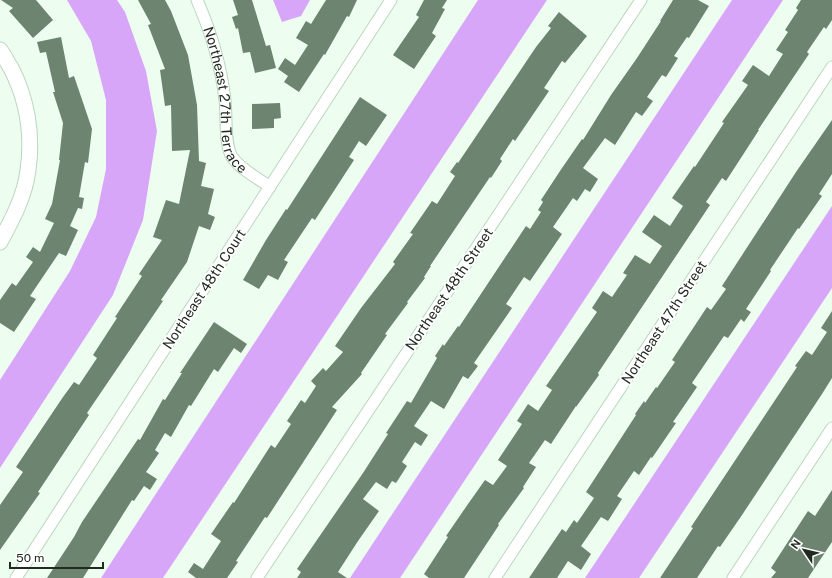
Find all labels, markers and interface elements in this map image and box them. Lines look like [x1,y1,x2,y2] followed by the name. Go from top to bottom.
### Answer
[200,25,250,176] street label: Northeast 27th Terrace
[402,225,496,353] street label: Northeast 48th Street
[159,226,249,352] street label: Northeast 48th Court
[618,257,710,387] street label: Northeast 47th Street
[784,530,824,570] north arrow
[788,537,803,551] text: N
[10,544,103,570] scale bar
[16,551,44,565] text: 50 m

